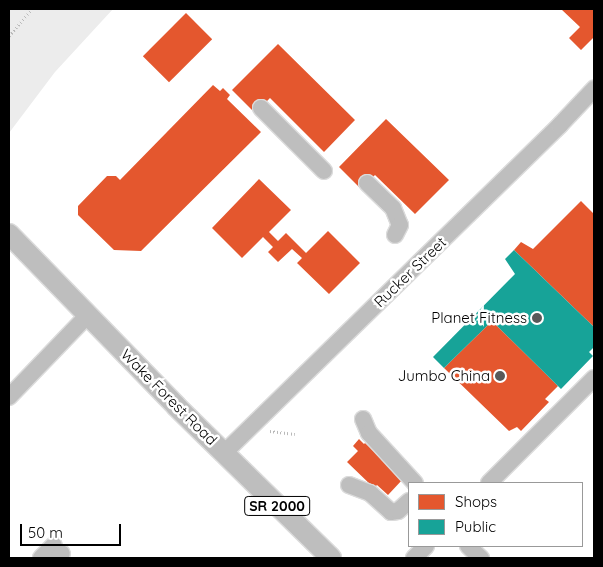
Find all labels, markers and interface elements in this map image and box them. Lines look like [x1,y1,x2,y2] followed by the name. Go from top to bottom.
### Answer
[370,233,450,311] street label: Rucker Street
[431,309,527,327] place label: Planet Fitness
[531,312,543,324] marker: Planet Fitness
[117,345,221,449] street label: Wake Forest Road
[398,367,490,385] place label: Jumbo China
[494,370,506,382] marker: Jumbo China
[408,482,583,547] legend
[455,492,497,511] text: Shops
[243,494,311,518] road number: SR 2000
[22,514,124,546] scale bar
[455,517,496,536] text: Public
[28,523,63,542] text: 50 m

